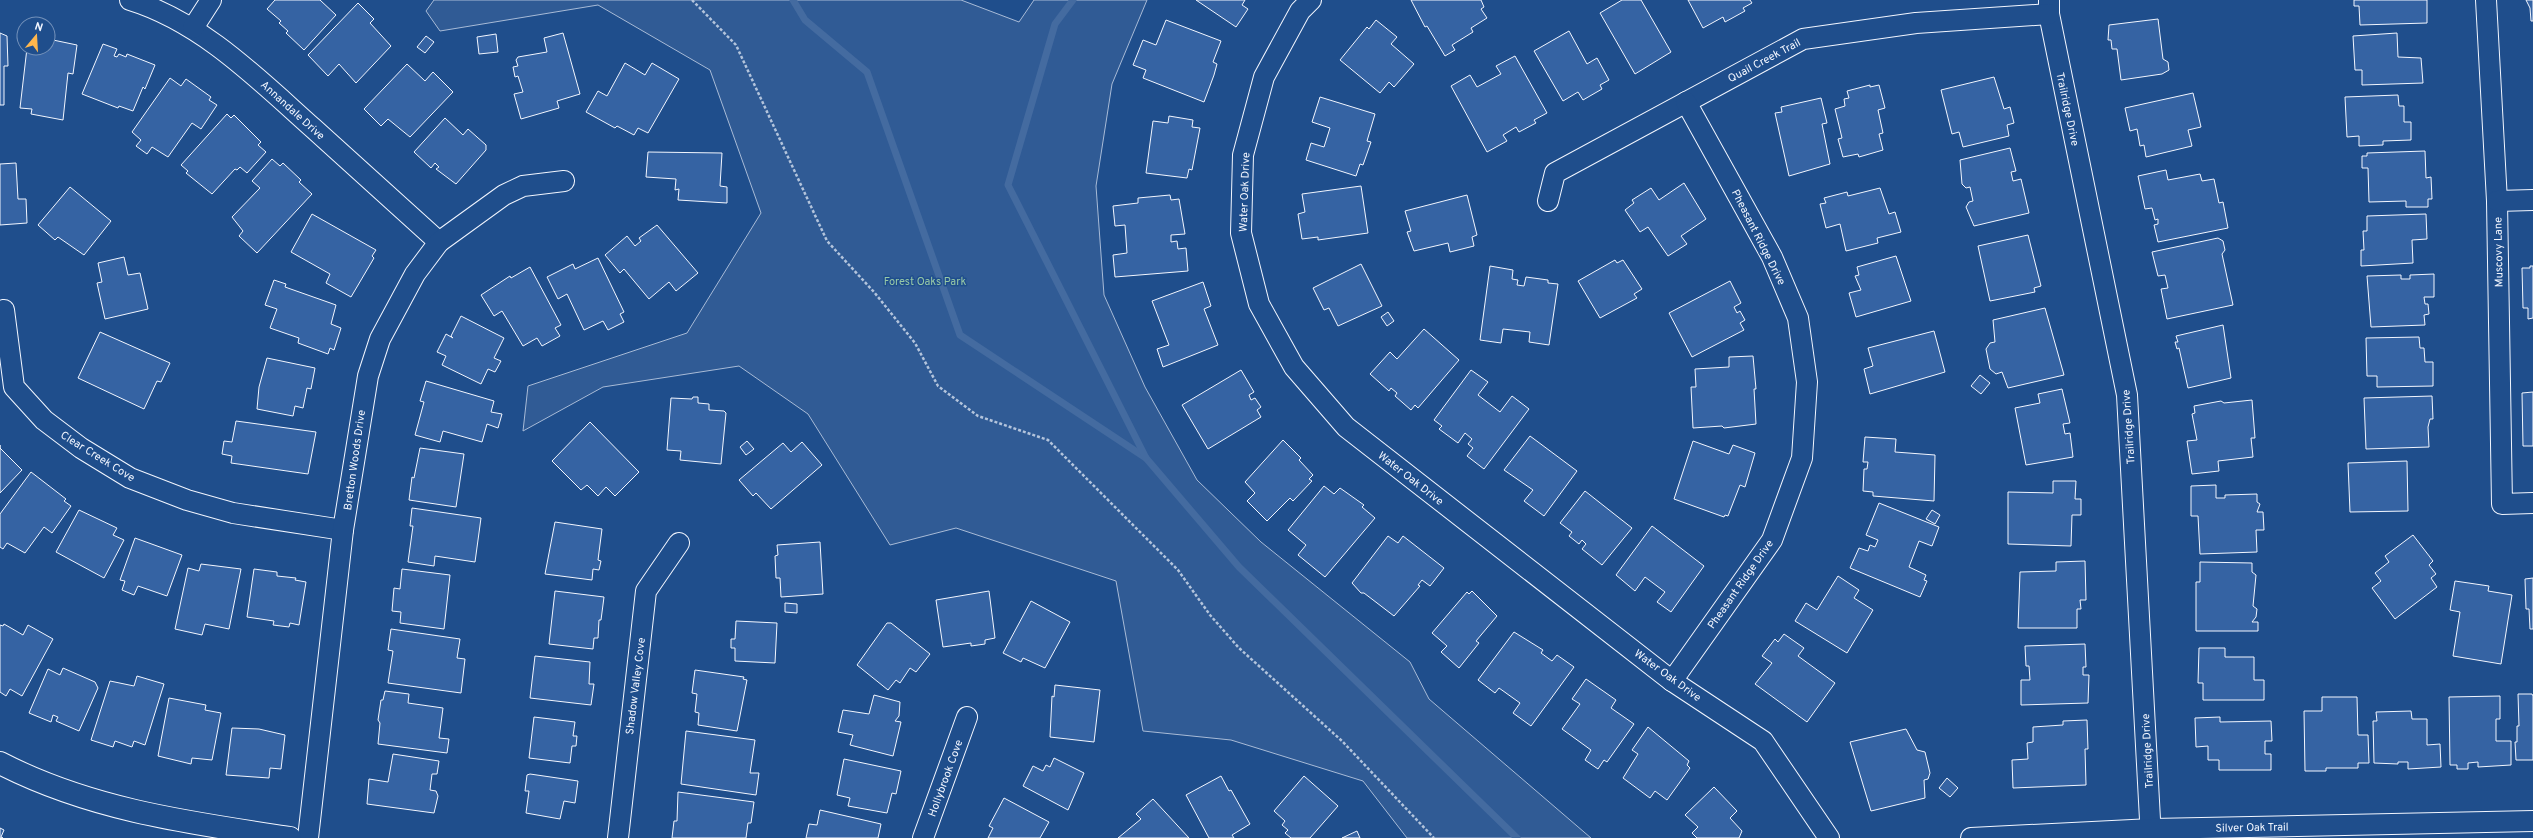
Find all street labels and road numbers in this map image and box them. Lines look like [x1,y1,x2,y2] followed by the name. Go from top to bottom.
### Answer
[1726,36,1803,86] street label: Quail Creek Trail
[2052,71,2082,147] street label: Trailridge Drive
[257,78,327,143] street label: Annandale Drive
[1237,152,1253,232] street label: Water Oak Drive
[1728,187,1788,288] street label: Pheasant Ridge Drive
[2491,217,2507,287] street label: Muscovy Lane
[2119,389,2139,465] street label: Trailridge Drive
[341,409,369,511] street label: Bretton Woods Drive
[58,428,137,485] street label: Clear Creek Cove
[1375,449,1446,509] street label: Water Oak Drive
[1705,537,1777,632] street label: Pheasant Ridge Drive
[623,637,649,736] street label: Shadow Valley Cove
[1631,647,1704,705] street label: Water Oak Drive
[2139,713,2157,789] street label: Trailridge Drive
[925,738,966,819] street label: Hollybrook Cove
[2215,820,2289,836] street label: Silver Oak Trail

